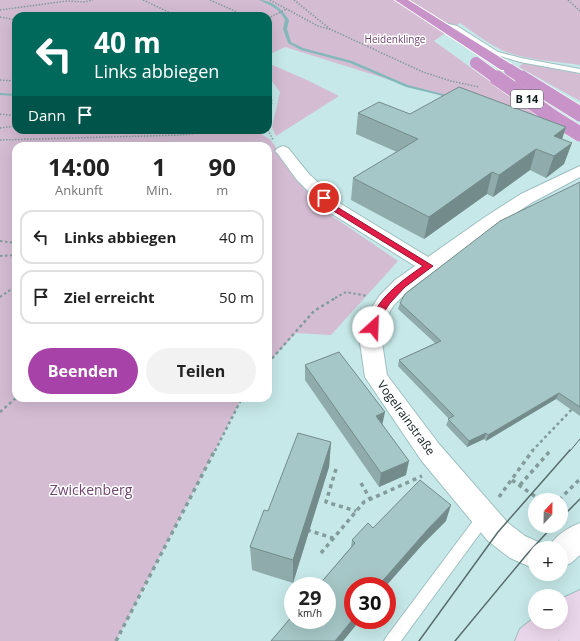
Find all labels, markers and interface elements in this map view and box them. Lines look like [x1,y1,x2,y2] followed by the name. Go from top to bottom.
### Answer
[94,23,161,61] text: 40 m
[28,28,80,80] icon: left
[365,32,426,46] park label: Heidenklinge
[94,59,219,83] text: Links abbiegen
[511,90,543,108] road number: B 14
[74,104,96,126] icon: arrive
[28,105,66,125] text: Dann
[48,150,110,183] text: 14:00
[152,150,166,183] text: 1
[208,150,236,183] text: 90
[55,181,103,199] text: Ankunft
[146,181,172,199] text: Min.
[216,181,228,199] text: m
[307,181,341,215] pin
[313,187,335,209] icon: arrive
[30,226,52,248] icon: left
[64,227,176,247] text: Links abbiegen
[219,227,254,247] text: 40 m
[30,286,52,308] icon: arrive
[64,287,155,307] text: Ziel erreicht
[219,287,254,307] text: 50 m
[352,306,394,348] position arrow
[28,348,138,394] button: Beenden
[146,348,256,394] button: Teilen
[374,377,439,459] street label: Vogelrainstraße
[50,480,133,499] park label: Zwickenberg
[528,493,568,533] north arrow
[528,493,568,629] map controls
[528,541,568,581] button: +
[344,577,396,629] speed limit sign: 30
[299,584,321,611] text: 29
[528,589,568,629] button: −
[298,606,322,620] text: km/h

